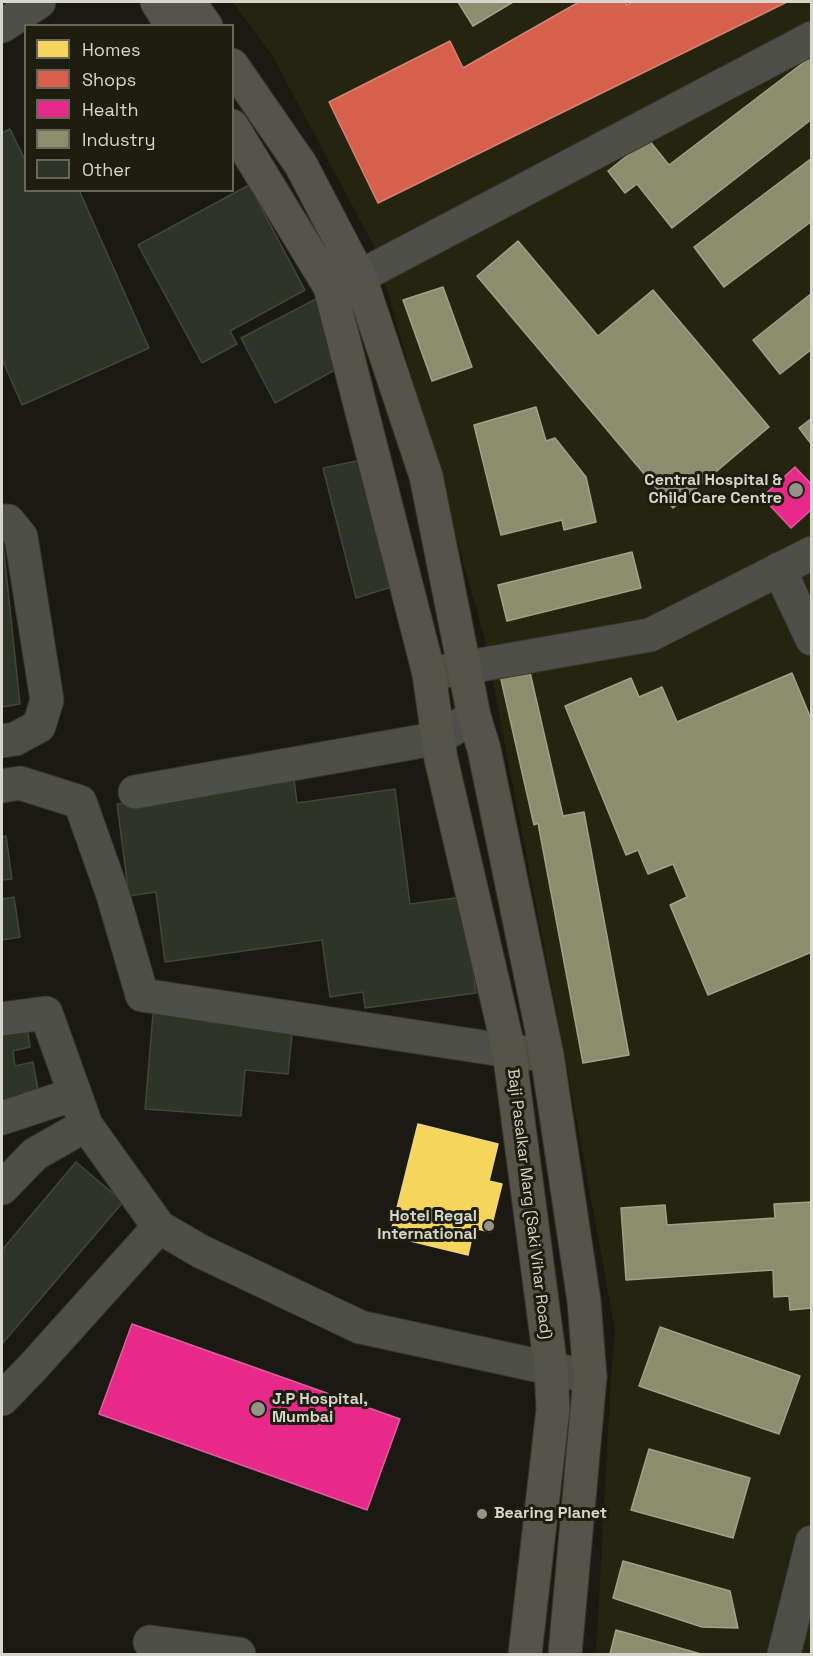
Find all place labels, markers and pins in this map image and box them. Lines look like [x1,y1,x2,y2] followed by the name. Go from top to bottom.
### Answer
[644,471,782,509] place label: Central Hospital & Child Care Centre
[787,481,805,499] marker: Central Hospital & Child Care Centre
[377,1207,477,1245] place label: Hotel Regal International
[482,1219,496,1233] marker: Hotel Regal International
[272,1390,368,1428] place label: J.P Hospital, Mumbai
[249,1400,267,1418] marker: J.P Hospital, Mumbai
[494,1504,607,1524] place label: Bearing Planet
[475,1507,489,1521] marker: Bearing Planet

